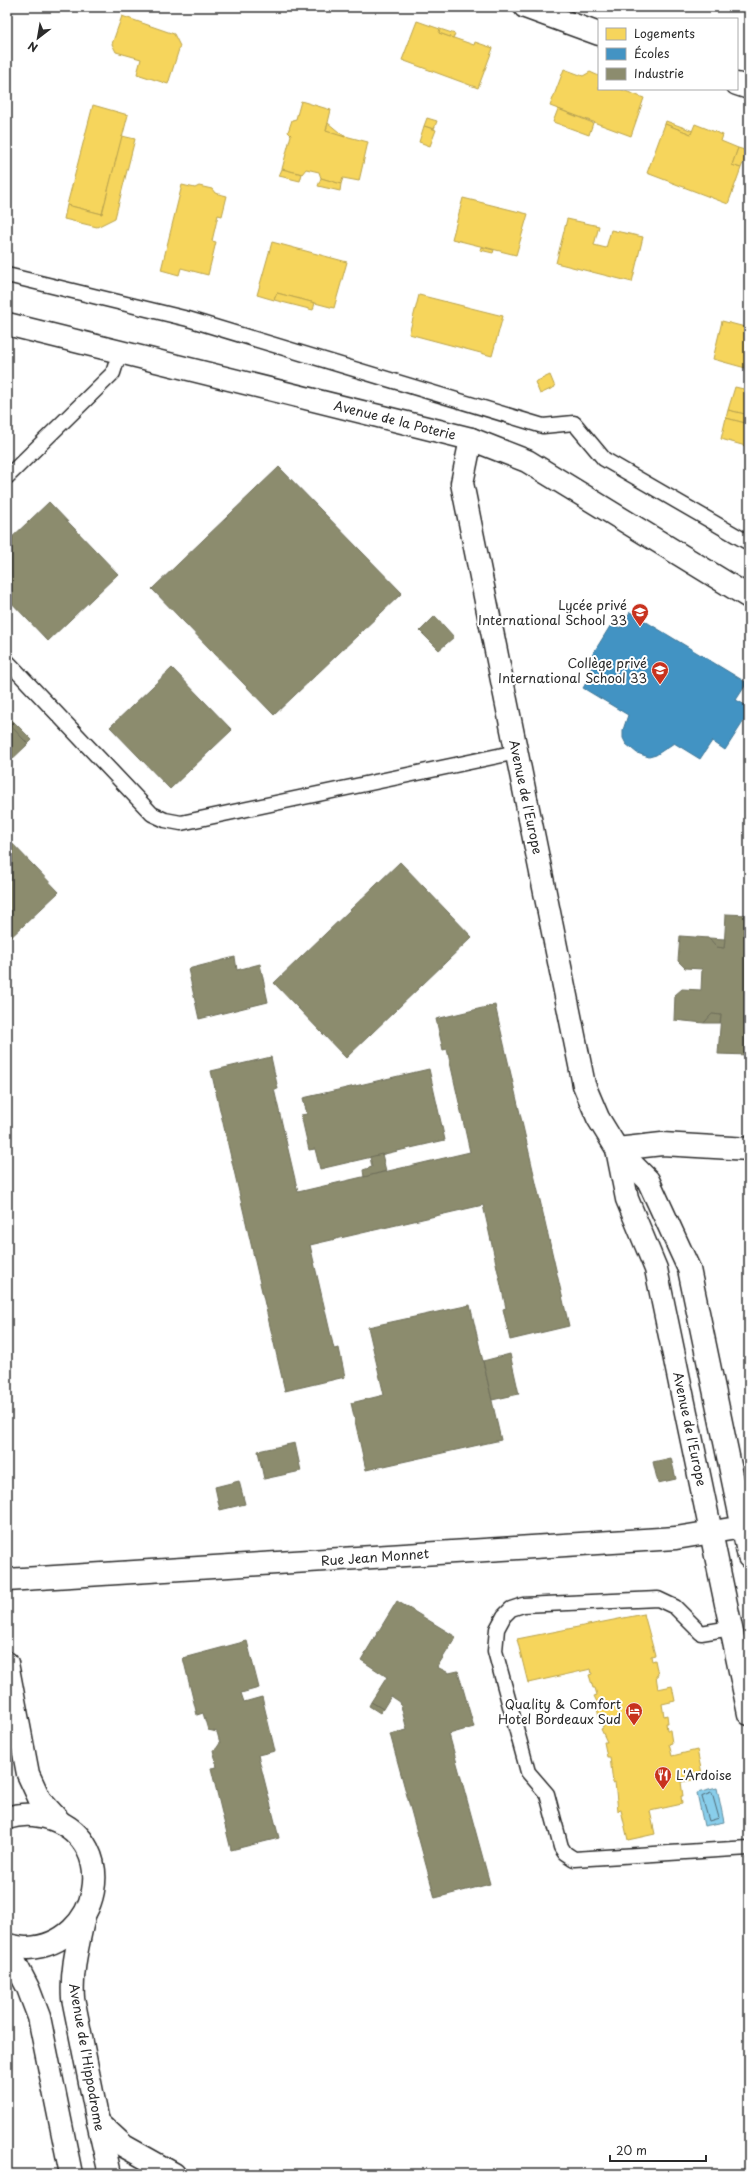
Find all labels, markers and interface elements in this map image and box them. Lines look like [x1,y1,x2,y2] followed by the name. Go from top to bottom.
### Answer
[18,18,58,58] north arrow
[598,18,738,90] legend
[634,24,695,42] text: Logements
[24,37,41,57] text: N
[634,44,670,62] text: Écoles
[634,64,684,82] text: Industrie
[332,395,458,444] street label: Avenue de la Poterie
[478,595,627,629] place label: Lycée privé International School 33
[630,602,650,627] school or university icon: Lycée privé International School 33
[498,653,647,687] place label: Collège privé International School 33
[650,660,670,685] school or university icon: Collège privé International School 33
[505,738,548,856] street label: Avenue de l'Europe
[669,1370,712,1488] street label: Avenue de l'Europe
[320,1543,430,1570] street label: Rue Jean Monnet
[498,1694,621,1728] place label: Quality & Comfort Hotel Bordeaux Sud
[624,1701,644,1726] hotel icon: Quality & Comfort Hotel Bordeaux Sud
[653,1765,673,1790] restaurant icon: L'Ardoise
[676,1765,732,1784] place label: L'Ardoise
[65,1982,110,2132] street label: Avenue de l'Hippodrome
[610,2137,706,2163] scale bar
[616,2141,647,2159] text: 20 m

